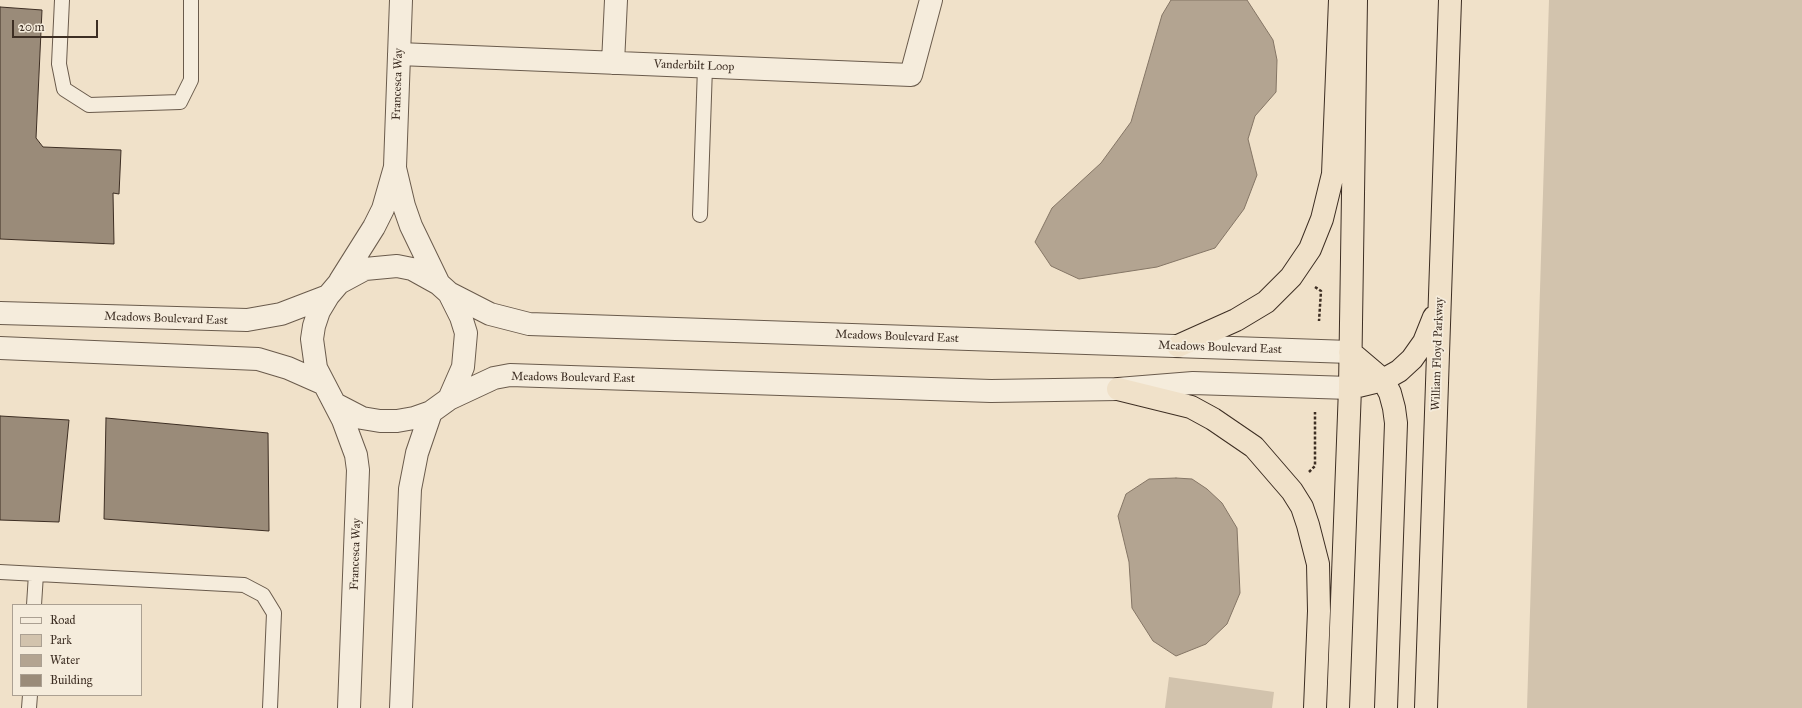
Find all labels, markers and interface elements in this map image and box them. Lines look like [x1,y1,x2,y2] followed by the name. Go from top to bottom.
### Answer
[14,12,100,38] scale bar
[19,20,45,34] text: 20 m
[390,48,406,120] street label: Francesca Way
[653,57,735,75] street label: Vanderbilt Loop
[1429,297,1447,411] street label: William Floyd Parkway
[104,310,228,328] street label: Meadows Boulevard East
[835,328,959,346] street label: Meadows Boulevard East
[1158,339,1282,357] street label: Meadows Boulevard East
[511,370,635,386] street label: Meadows Boulevard East
[348,518,364,590] street label: Francesca Way
[12,604,142,696] legend
[50,613,76,627] text: Road
[50,633,72,647] text: Park
[50,653,80,667] text: Water
[50,673,92,687] text: Building

